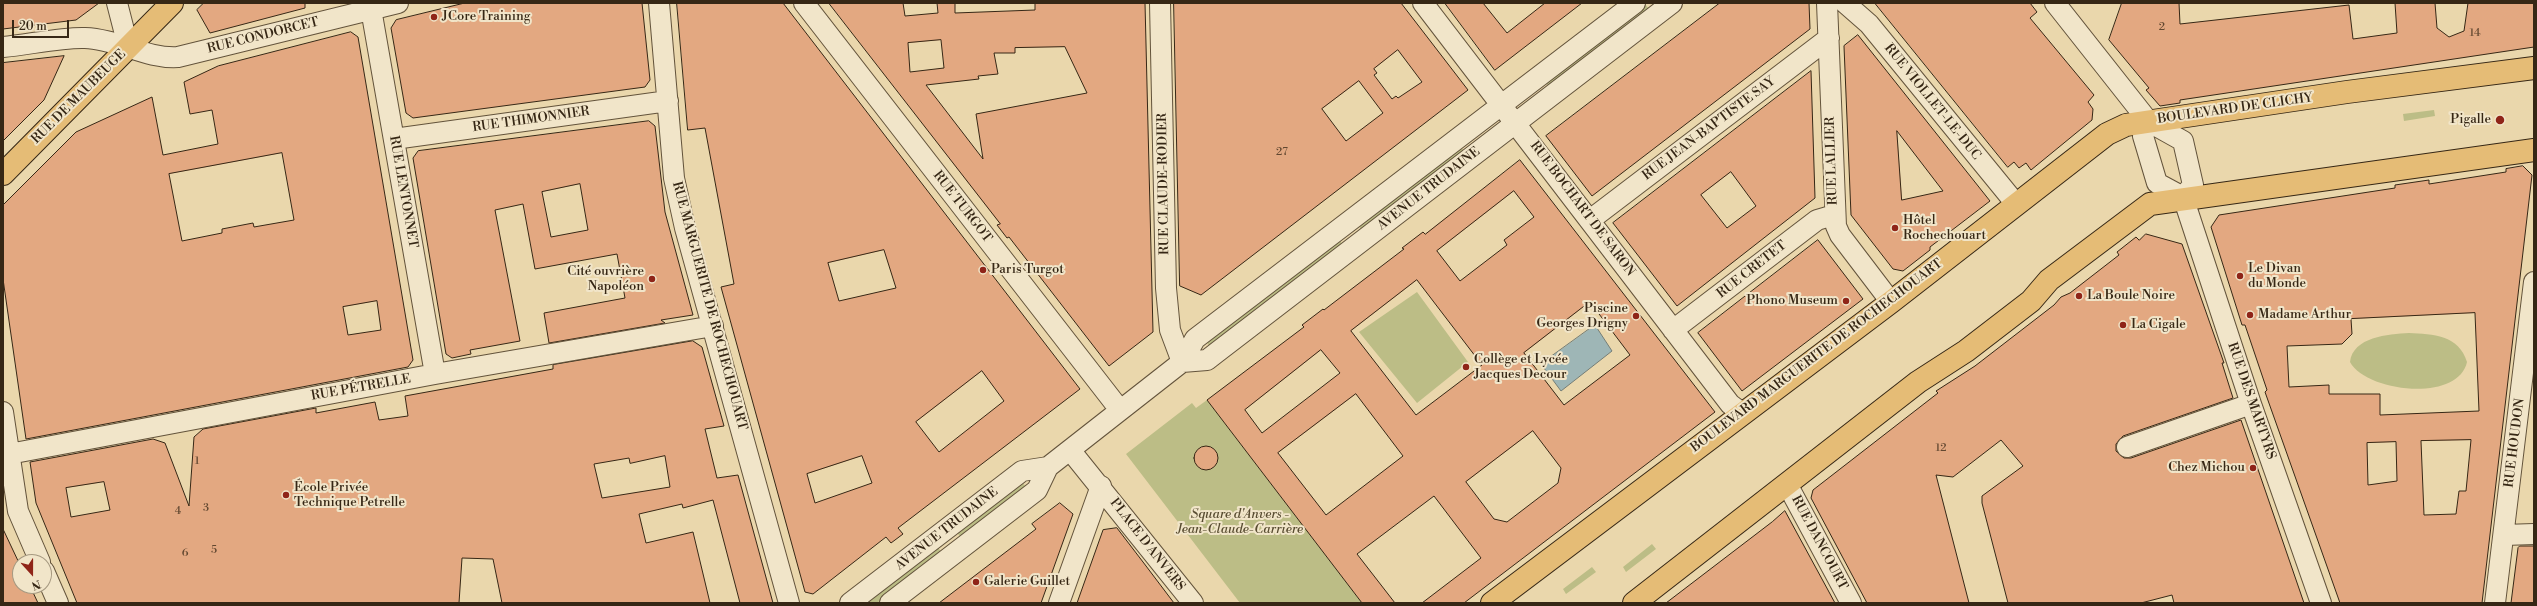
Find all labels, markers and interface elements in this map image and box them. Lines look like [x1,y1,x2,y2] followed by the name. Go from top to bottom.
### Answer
[442,9,531,25] place label: JCore Training
[14,12,71,38] scale bar
[429,12,439,22] marker: JCore Training
[206,15,320,57] street label: RUE CONDORCET
[19,19,47,34] text: 20 m
[2159,20,2165,34] house number: 2
[2470,26,2480,40] house number: 14
[1881,41,1983,163] street label: RUE VIOLLET-LE-DUC
[29,47,129,147] street label: RUE DE MAUBEUGE
[1640,74,1778,184] street label: RUE JEAN-BAPTISTE SAY
[2156,90,2314,128] street label: BOULEVARD DE CLICHY
[471,104,591,136] street label: RUE THIMONNIER
[2450,112,2491,128] place label: Pigalle
[1155,113,1173,255] street label: RUE CLAUDE-RODIER
[2494,114,2506,126] marker: Pigalle
[1823,117,1841,205] street label: RUE LALLIER
[385,135,421,249] street label: RUE LENTONNET
[1526,138,1638,280] street label: RUE BOCHART DE SARON
[1375,144,1483,234] street label: AVENUE TRUDAINE
[1276,145,1288,159] house number: 27
[929,168,995,246] street label: RUE TURGOT
[668,180,750,432] street label: RUE MARGUERITE DE ROCHECHOUART
[1903,213,1986,244] place label: Hôtel Rochechouart
[1890,223,1900,233] marker: Hôtel Rochechouart
[1714,238,1790,302] street label: RUE CRETET
[1688,256,1946,456] street label: BOULEVARD MARGUERITE DE ROCHECHOUART
[2248,261,2306,292] place label: Le Divan du Monde
[991,262,1064,278] place label: Paris Turgot
[567,264,644,295] place label: Cité ouvrière Napoléon
[978,265,988,275] marker: Paris Turgot
[2235,271,2245,281] marker: Le Divan du Monde
[647,274,657,284] marker: Cité ouvrière Napoléon
[2087,288,2175,304] place label: La Boule Noire
[2074,291,2084,301] marker: La Boule Noire
[1746,293,1838,309] place label: Phono Museum
[1841,296,1851,306] marker: Phono Museum
[1537,301,1628,332] place label: Piscine Georges Drigny
[2258,307,2351,323] place label: Madame Arthur
[2245,310,2255,320] marker: Madame Arthur
[1631,311,1641,321] marker: Piscine Georges Drigny
[2131,317,2186,333] place label: La Cigale
[2118,320,2128,330] marker: La Cigale
[2224,340,2278,462] street label: RUE DES MARTYRS
[1474,352,1568,383] place label: Collège et Lycée Jacques Decour
[1461,362,1471,372] marker: Collège et Lycée Jacques Decour
[310,372,412,404] street label: RUE PÉTRELLE
[2502,397,2528,489] street label: RUE HOUDON
[1935,441,1947,455] house number: 12
[195,454,199,468] house number: 1
[2168,460,2245,476] place label: Chez Michou
[2248,463,2258,473] marker: Chez Michou
[294,480,405,511] place label: École Privée Technique Petrelle
[893,484,1001,574] street label: AVENUE TRUDAINE
[281,490,291,500] marker: École Privée Technique Petrelle
[1788,493,1850,593] street label: RUE DANCOURT
[1106,496,1188,594] street label: PLACE D'ANVERS
[203,501,209,515] house number: 3
[175,504,181,518] house number: 4
[1177,507,1303,538] park label: Square d'Anvers - Jean-Claude-Carrière
[211,543,217,557] house number: 5
[182,546,188,560] house number: 6
[12,554,52,594] north arrow
[984,574,1070,590] place label: Galerie Guillet
[29,576,43,592] text: N
[971,577,981,587] marker: Galerie Guillet

